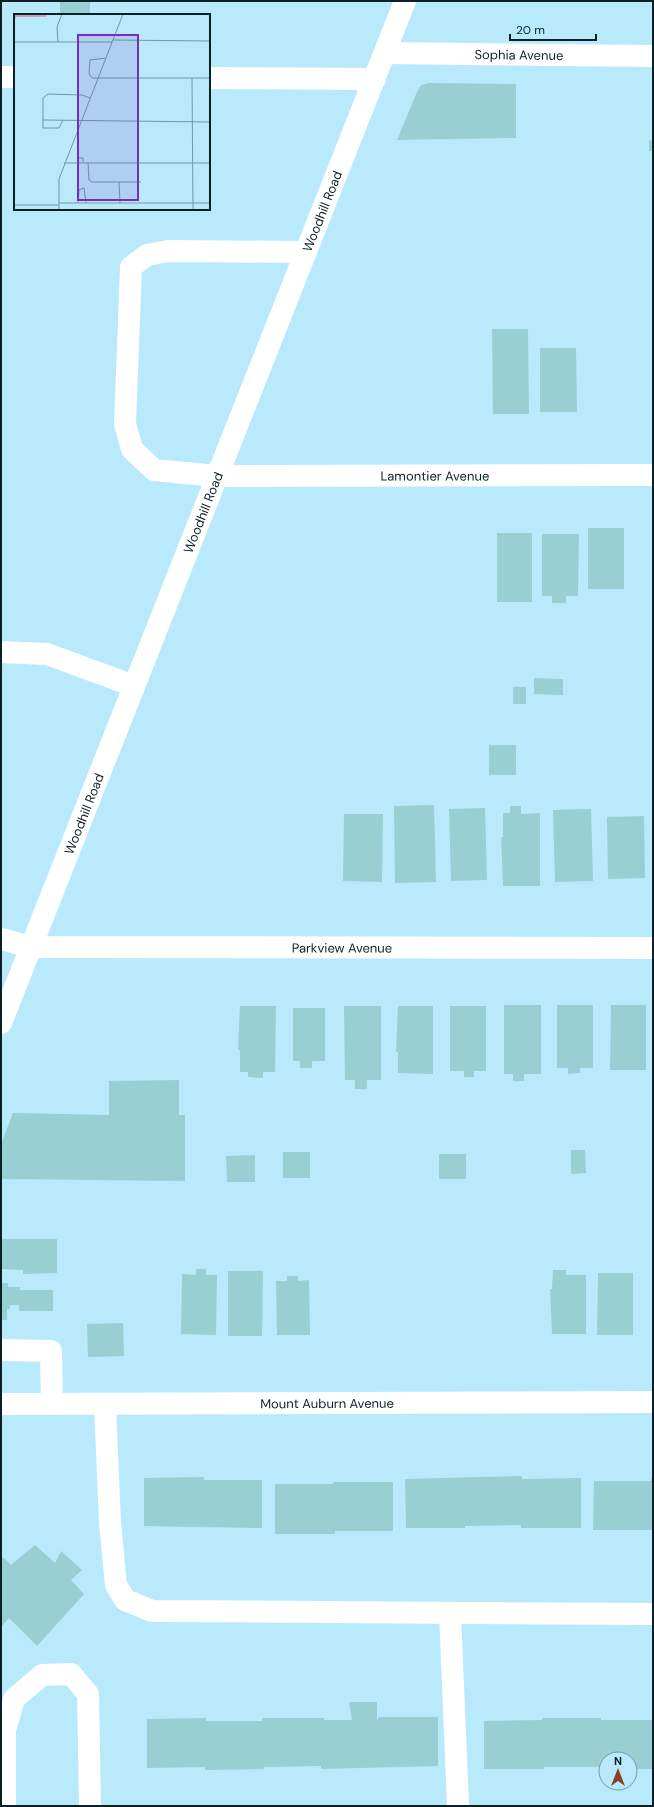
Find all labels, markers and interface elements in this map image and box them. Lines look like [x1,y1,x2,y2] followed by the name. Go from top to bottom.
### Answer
[14,14,210,210] inset map
[510,16,596,42] scale bar
[516,22,545,38] text: 20 m
[475,46,563,63] street label: Sophia Avenue
[298,168,346,254] street label: Woodhill Road
[380,467,489,484] street label: Lamontier Avenue
[179,469,226,555] street label: Woodhill Road
[60,771,107,857] street label: Woodhill Road
[292,939,392,956] street label: Parkview Avenue
[260,1394,394,1412] street label: Mount Auburn Avenue
[598,1751,638,1791] north arrow
[614,1754,622,1768] text: N

